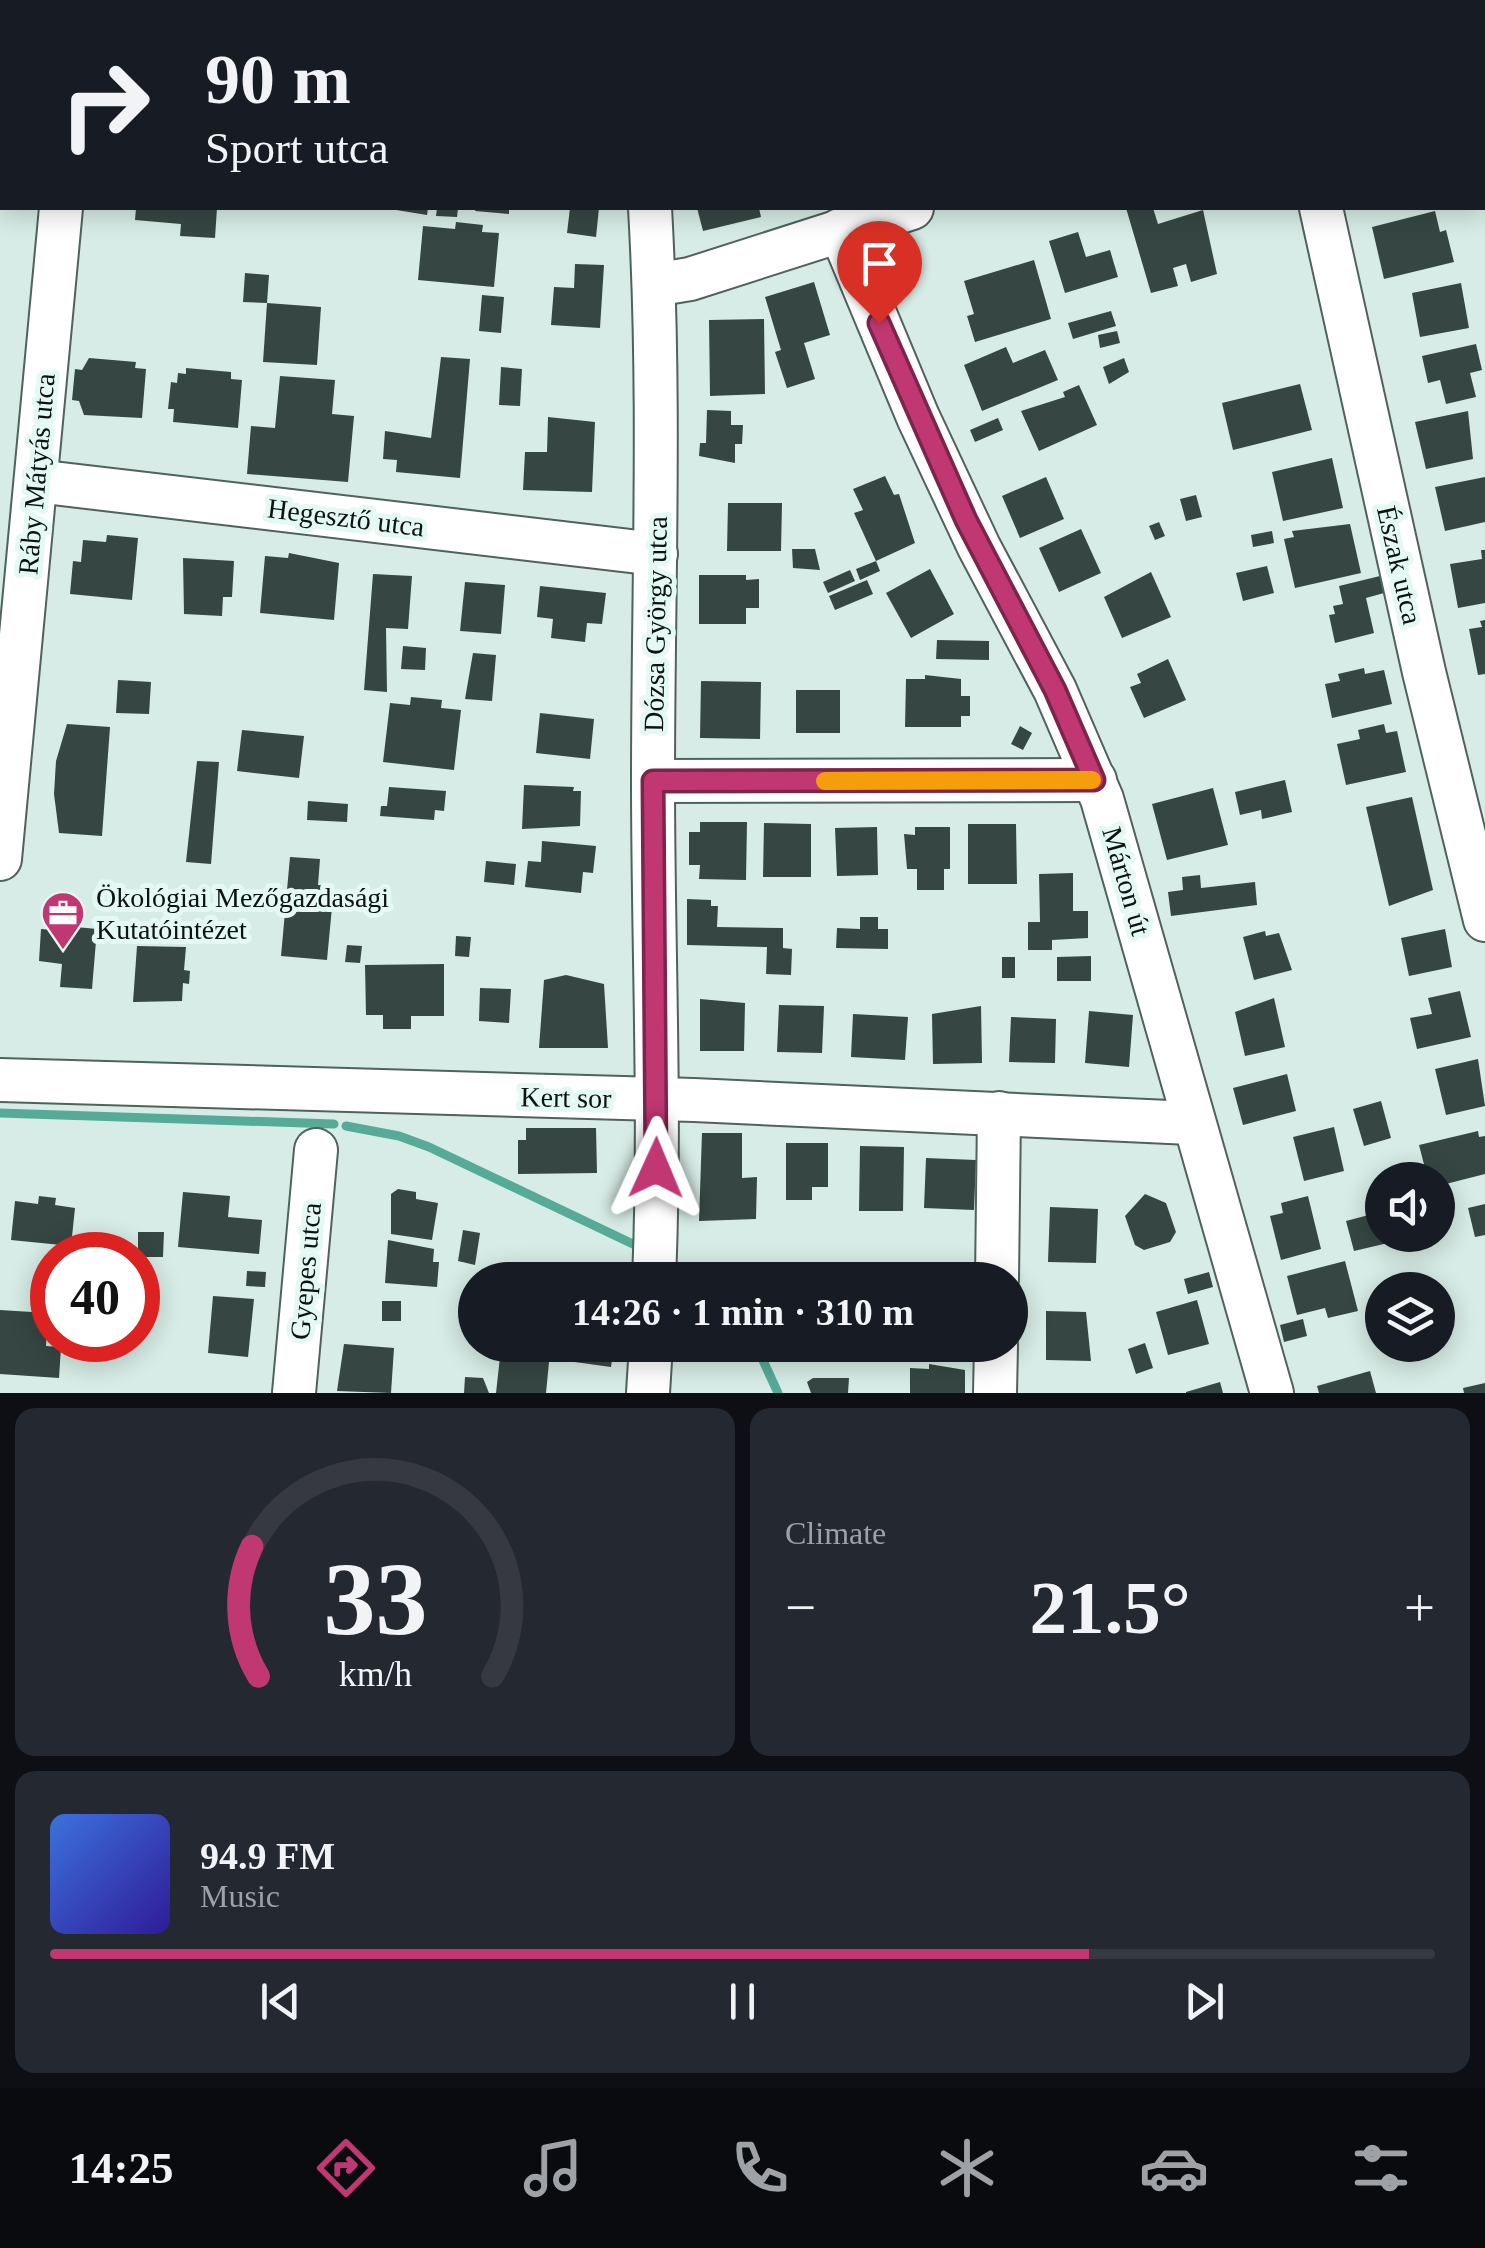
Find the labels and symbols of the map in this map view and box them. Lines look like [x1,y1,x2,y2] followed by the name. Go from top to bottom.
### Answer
[837,221,922,324] pin
[12,371,61,576] street label: Ráby Mátyás utca
[266,492,427,543] street label: Hegesztő utca
[1371,503,1428,628] street label: Észak utca
[638,515,673,732] street label: Dózsa György utca
[1096,823,1157,939] street label: Márton út
[96,882,389,945] place label: Ökológiai Mezőgazdasági Kutatóintézet
[40,890,86,951] office icon: Ökológiai Mezőgazdasági Kutatóintézet
[520,1081,612,1114] street label: Kert sor
[604,1116,708,1220] position arrow
[284,1201,327,1341] street label: Gyepes utca
[30,1232,160,1362] speed limit sign: 40

